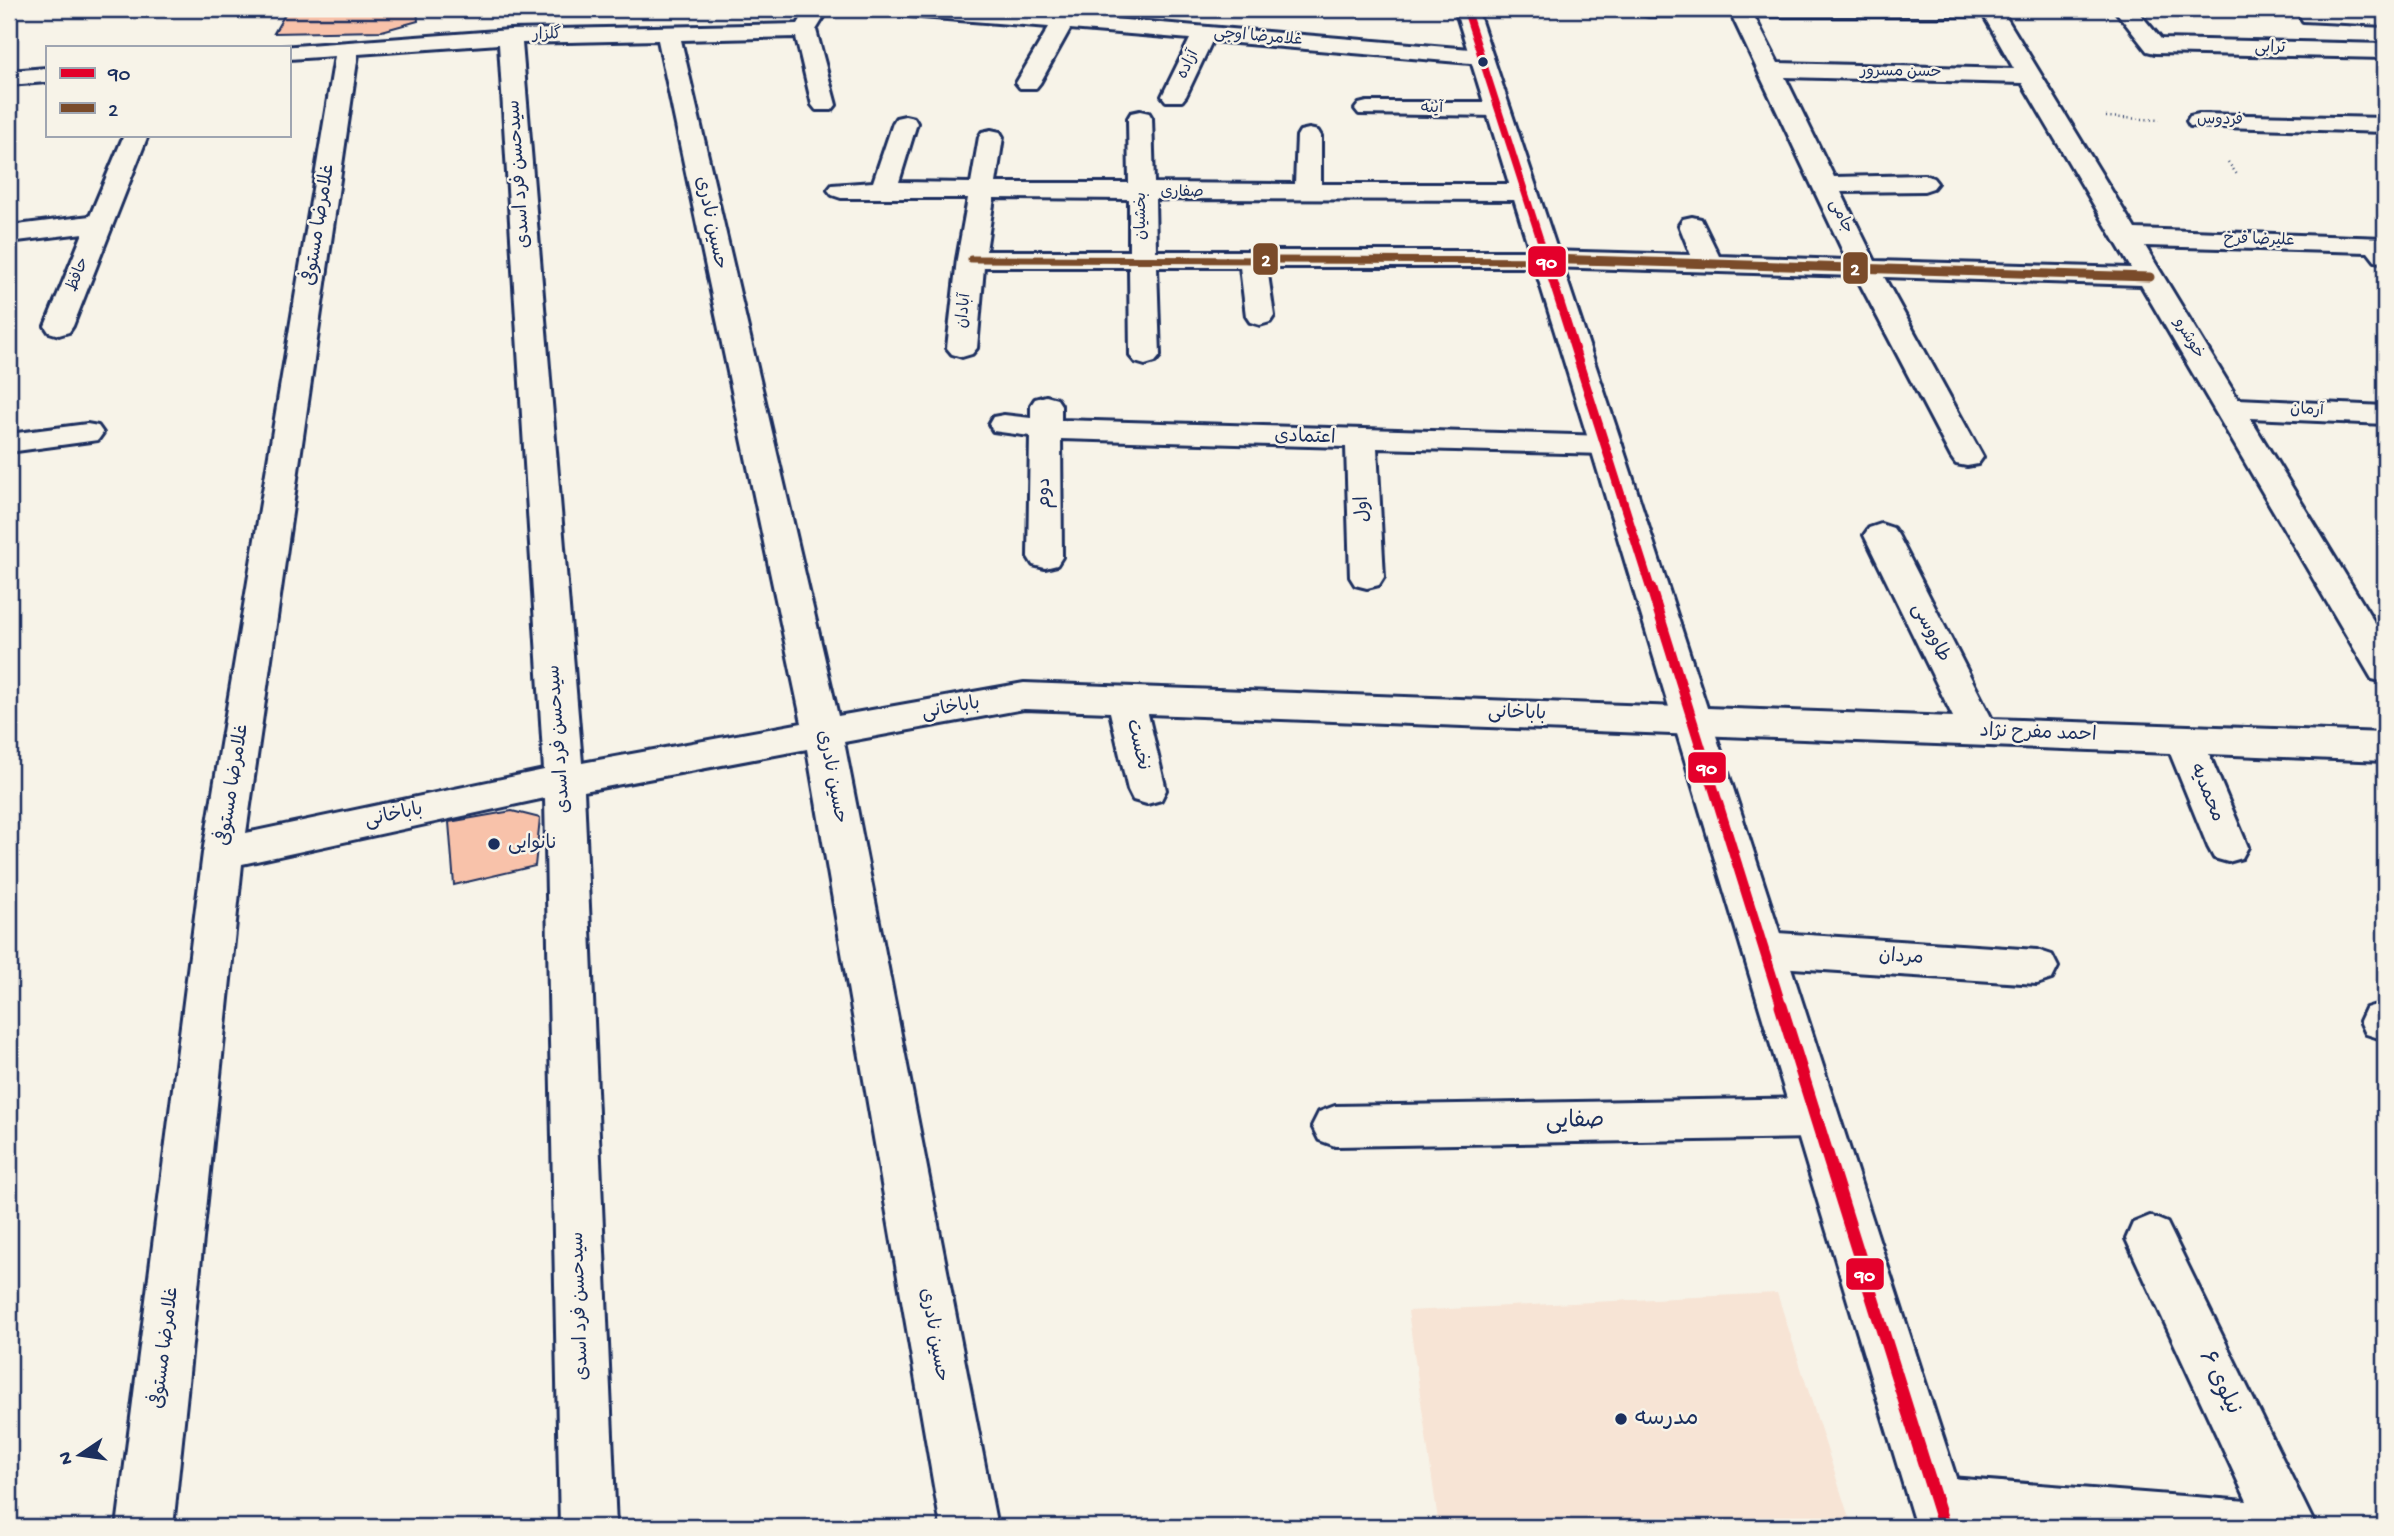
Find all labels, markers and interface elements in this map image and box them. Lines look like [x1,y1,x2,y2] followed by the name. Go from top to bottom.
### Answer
[530,23,562,46] street label: گلزار
[1213,25,1303,51] street label: غلامرضا اوجی
[2254,39,2286,59] street label: ترابی
[46,46,290,136] legend
[1173,46,1205,83] street label: آزاده
[1476,55,1490,69] unlabelled marker
[1858,63,1942,83] street label: حسن مسرور
[107,64,131,89] text: 90
[503,99,537,249] street label: سیدحسن فرد اسدی
[1421,99,1444,119] street label: آینه
[108,100,118,125] text: 2
[2197,111,2243,131] street label: فردوس
[295,162,341,287] street label: غلامرضا مستوفی
[689,174,731,272] street label: حسین نادری
[1160,184,1204,203] street label: صفاری
[1133,192,1152,240] street label: بخشیان
[1824,197,1856,237] street label: جامی
[2223,230,2295,252] street label: علیرضا فرخ
[1252,242,1279,276] line badge: 2
[1527,245,1567,278] line badge: 90
[1261,251,1271,274] text: 2
[1842,251,1869,285] line badge: 2
[1536,253,1557,276] text: 90
[64,255,94,295] street label: حافظ
[1850,260,1860,283] text: 2
[953,292,976,329] street label: آبادان
[2168,314,2207,363] street label: خوشرو
[2290,400,2325,421] street label: آرمان
[1274,425,1336,451] street label: اعتمادی
[1034,478,1057,508] street label: دوم
[1352,495,1376,523] street label: اول
[1905,600,1955,666] street label: طاووسی
[543,664,577,814] street label: سیدحسن فرد اسدی
[920,693,982,725] street label: باباخانی
[1487,701,1547,727] street label: باباخانی
[1120,717,1154,773] street label: نخست
[1979,720,2097,748] street label: احمد مفرح نژاد
[209,722,255,847] street label: غلامرضا مستوفی
[811,728,851,826] street label: حسین نادری
[1687,751,1727,784] line badge: 90
[1696,759,1717,782] text: 90
[2184,760,2228,826] street label: محمدیه
[363,799,425,833] street label: باباخانی
[508,833,557,856] place label: نانوایی
[486,836,502,852] marker: نانوایی
[1878,945,1924,971] street label: مردان
[1545,1108,1605,1136] street label: صفایی
[567,1231,595,1381] street label: سیدحسن فرد اسدی
[1845,1257,1885,1291] line badge: 90
[1854,1266,1875,1289] text: 90
[143,1285,185,1410] street label: غلامرضا مستوفی
[913,1286,953,1384] street label: حسین نادری
[2192,1347,2246,1419] street label: نیلوی ۶
[1635,1406,1699,1433] place label: مدرسه
[1613,1411,1629,1427] marker: مدرسه
[46,1420,116,1490] north arrow
[54,1449,79,1467] text: N

